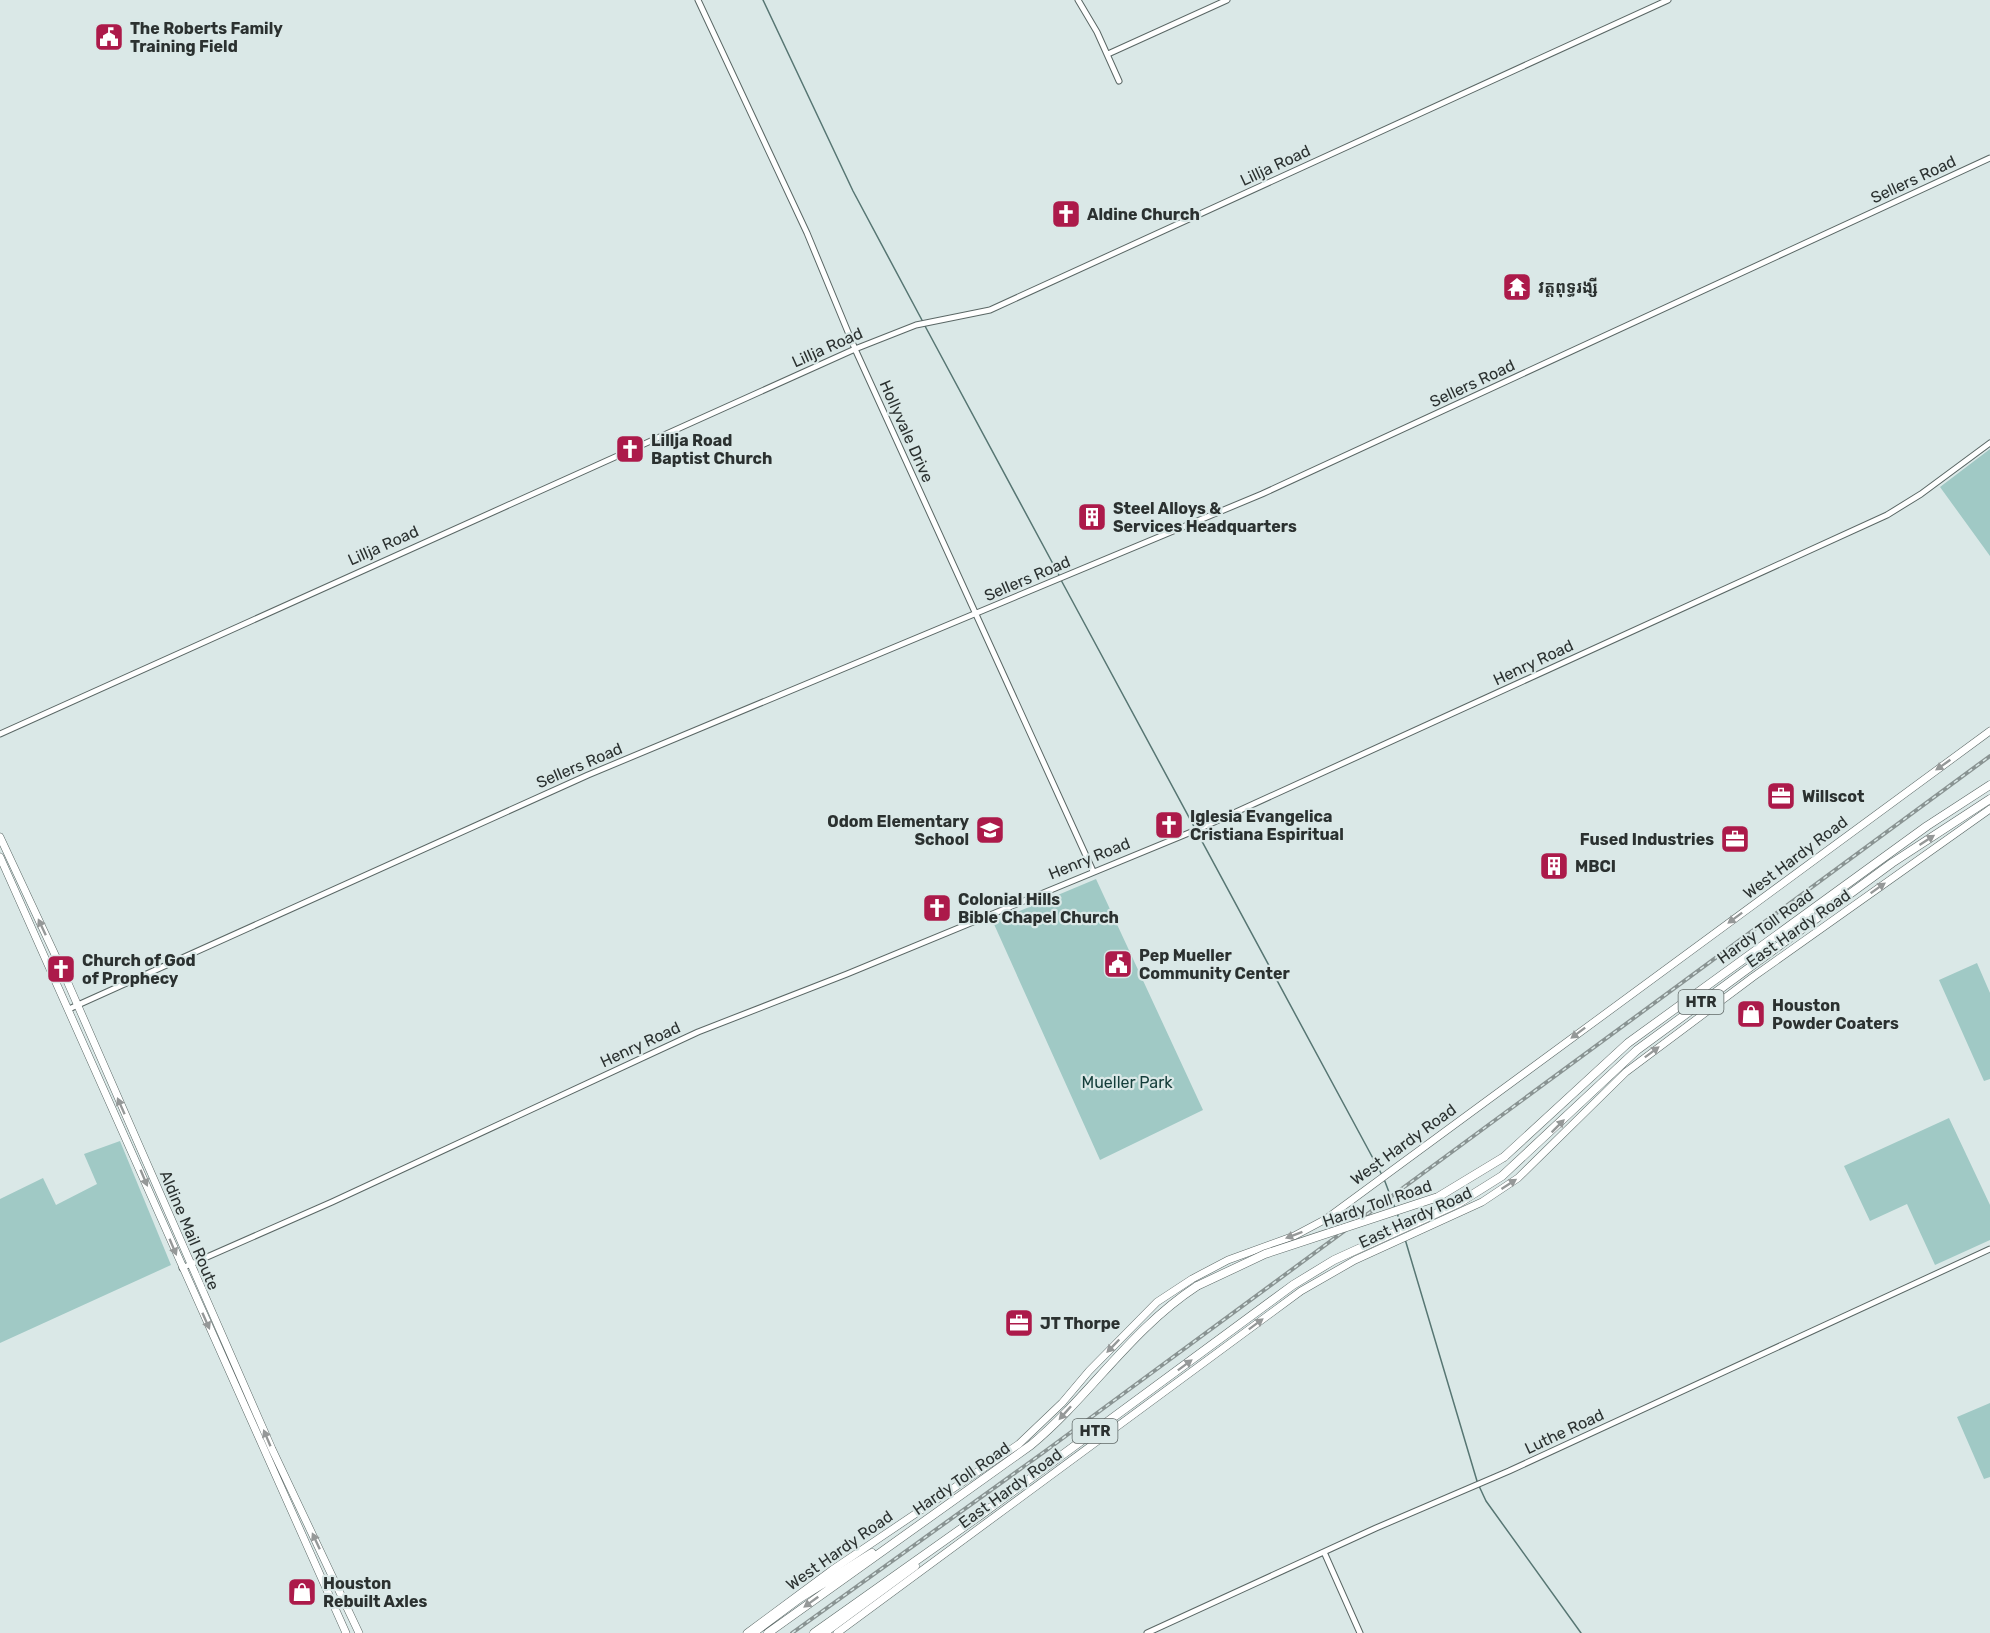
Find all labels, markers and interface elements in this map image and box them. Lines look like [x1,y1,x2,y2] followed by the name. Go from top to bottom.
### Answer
[130,19,283,56] place label: The Roberts Family Training Field
[93,21,125,53] public building icon: The Roberts Family Training Field
[1237,141,1313,190] street label: Lillja Road
[1868,151,1959,207] street label: Sellers Road
[1050,198,1082,230] church icon: Aldine Church
[1087,205,1200,224] place label: Aldine Church
[1501,271,1533,303] temple icon: វត្តពុទ្ធរង្សី
[1538,277,1598,298] place label: វត្តពុទ្ធរង្សី
[789,323,866,371] street label: Lillja Road
[1427,355,1518,411] street label: Sellers Road
[876,377,938,485] street label: Hollyvale Drive
[651,431,772,468] place label: Lillja Road Baptist Church
[614,433,646,465] church icon: Lillja Road Baptist Church
[1113,499,1297,536] place label: Steel Alloys & Services Headquarters
[1076,501,1108,533] building icon: Steel Alloys & Services Headquarters
[345,521,422,569] street label: Lillja Road
[981,552,1073,605] street label: Sellers Road
[1490,636,1576,689] street label: Henry Road
[533,739,625,792] street label: Sellers Road
[1935,759,1951,771] one-way arrow
[1765,780,1797,812] office icon: Willscot
[1802,787,1865,806] place label: Willscot
[1190,807,1344,844] place label: Iglesia Evangelica Cristiana Espiritual
[1153,809,1185,841] church icon: Iglesia Evangelica Cristiana Espiritual
[827,812,969,849] place label: Odom Elementary School
[1739,812,1851,903] street label: West Hardy Road
[974,814,1006,846] school or university icon: Odom Elementary School
[1719,823,1751,855] office icon: Fused Industries
[1580,830,1714,849] place label: Fused Industries
[1046,833,1133,883] street label: Henry Road
[1919,835,1935,846] one-way arrow
[1538,850,1570,882] building icon: MBCI
[1575,857,1616,876] place label: MBCI
[1870,882,1886,894] one-way arrow
[1714,885,1817,968] street label: Hardy Toll Road
[1743,885,1854,971] street label: East Hardy Road
[958,890,1119,927] place label: Colonial Hills Bible Chapel Church
[921,892,953,924] church icon: Colonial Hills Bible Chapel Church
[1728,912,1743,924] one-way arrow
[37,919,46,936] one-way arrow
[1139,946,1290,983] place label: Pep Mueller Community Center
[1102,948,1134,980] public building icon: Pep Mueller Community Center
[82,951,196,988] place label: Church of God of Prophecy
[45,953,77,985] church icon: Church of God of Prophecy
[1678,990,1724,1014] road number: HTR
[1772,996,1899,1033] place label: Houston Powder Coaters
[1735,998,1767,1030] shop icon: Houston Powder Coaters
[597,1018,683,1071] street label: Henry Road
[1570,1027,1585,1039] one-way arrow
[1645,1046,1660,1058] one-way arrow
[1082,1073,1173,1092] park label: Mueller Park
[116,1096,126,1114] one-way arrow
[1347,1100,1460,1189] street label: West Hardy Road
[1550,1119,1565,1133] one-way arrow
[156,1167,223,1293] street label: Aldine Mail Route
[139,1169,148,1186] one-way arrow
[1320,1176,1434,1231] street label: Hardy Toll Road
[1501,1178,1518,1189] one-way arrow
[1356,1183,1475,1252] street label: East Hardy Road
[1285,1230,1303,1240] one-way arrow
[169,1239,178,1256] one-way arrow
[1003,1307,1035,1339] office icon: JT Thorpe
[201,1313,211,1331] one-way arrow
[1040,1314,1120,1333] place label: JT Thorpe
[1248,1318,1263,1330] one-way arrow
[1106,1339,1120,1354] one-way arrow
[1177,1359,1192,1371] one-way arrow
[1522,1405,1607,1458] street label: Luthe Road
[1058,1406,1072,1421] one-way arrow
[1072,1419,1118,1443] road number: HTR
[262,1429,271,1447] one-way arrow
[909,1438,1013,1519] street label: Hardy Toll Road
[955,1445,1066,1532] street label: East Hardy Road
[782,1507,896,1594] street label: West Hardy Road
[311,1531,321,1549] one-way arrow
[323,1574,427,1611] place label: Houston Rebuilt Axles
[286,1576,318,1608] shop icon: Houston Rebuilt Axles
[803,1596,819,1608] one-way arrow

